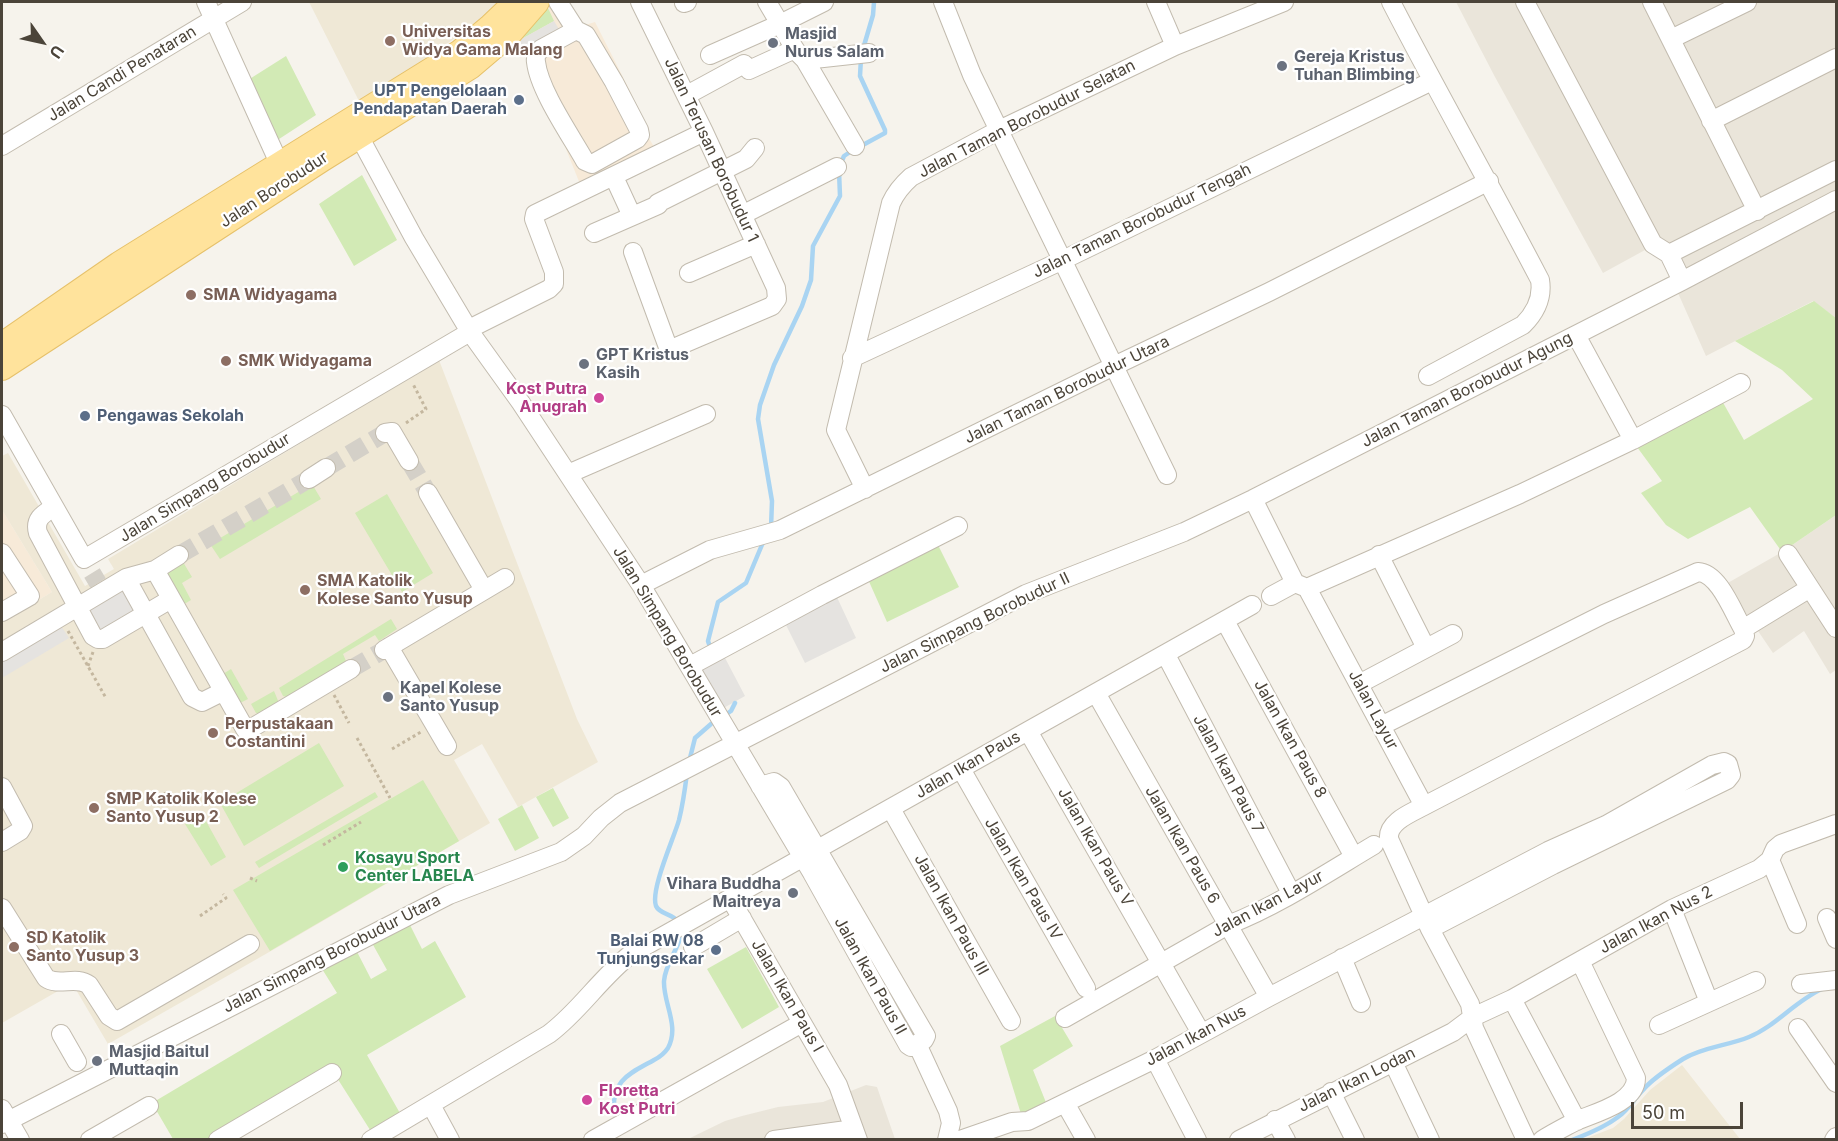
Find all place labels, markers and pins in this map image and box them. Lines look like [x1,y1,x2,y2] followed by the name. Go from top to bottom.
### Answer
[402,22,563,60] place label: Universitas Widya Gama Malang
[785,24,884,62] place label: Masjid Nurus Salam
[383,34,397,48] marker: Universitas Widya Gama Malang
[766,36,780,50] marker: Masjid Nurus Salam
[1294,47,1415,85] place label: Gereja Kristus Tuhan Blimbing
[1275,59,1289,73] marker: Gereja Kristus Tuhan Blimbing
[353,81,507,119] place label: UPT Pengelolaan Pendapatan Daerah
[512,93,526,107] marker: UPT Pengelolaan Pendapatan Daerah
[203,285,337,305] place label: SMA Widyagama
[184,288,198,302] marker: SMA Widyagama
[596,345,689,383] place label: GPT Kristus Kasih
[238,351,372,371] place label: SMK Widyagama
[219,354,233,368] marker: SMK Widyagama
[577,357,591,371] marker: GPT Kristus Kasih
[506,379,587,417] place label: Kost Putra Anugrah
[592,391,606,405] marker: Kost Putra Anugrah
[97,406,244,426] place label: Pengawas Sekolah
[78,409,92,423] marker: Pengawas Sekolah
[317,571,473,609] place label: SMA Katolik Kolese Santo Yusup
[298,583,312,597] marker: SMA Katolik Kolese Santo Yusup
[400,678,502,716] place label: Kapel Kolese Santo Yusup
[381,690,395,704] marker: Kapel Kolese Santo Yusup
[225,714,333,752] place label: Perpustakaan Costantini
[206,726,220,740] marker: Perpustakaan Costantini
[106,789,257,827] place label: SMP Katolik Kolese Santo Yusup 2
[87,801,101,815] marker: SMP Katolik Kolese Santo Yusup 2
[355,848,474,886] place label: Kosayu Sport Center LABELA
[336,860,350,874] marker: Kosayu Sport Center LABELA
[666,874,781,912] place label: Vihara Buddha Maitreya
[786,886,800,900] marker: Vihara Buddha Maitreya
[26,928,139,966] place label: SD Katolik Santo Yusup 3
[597,931,704,969] place label: Balai RW 08 Tunjungsekar
[7,940,21,954] marker: SD Katolik Santo Yusup 3
[709,943,723,957] marker: Balai RW 08 Tunjungsekar
[109,1042,209,1080] place label: Masjid Baitul Muttaqin
[90,1054,104,1068] marker: Masjid Baitul Muttaqin
[599,1081,675,1119] place label: Floretta Kost Putri
[580,1093,594,1107] marker: Floretta Kost Putri

